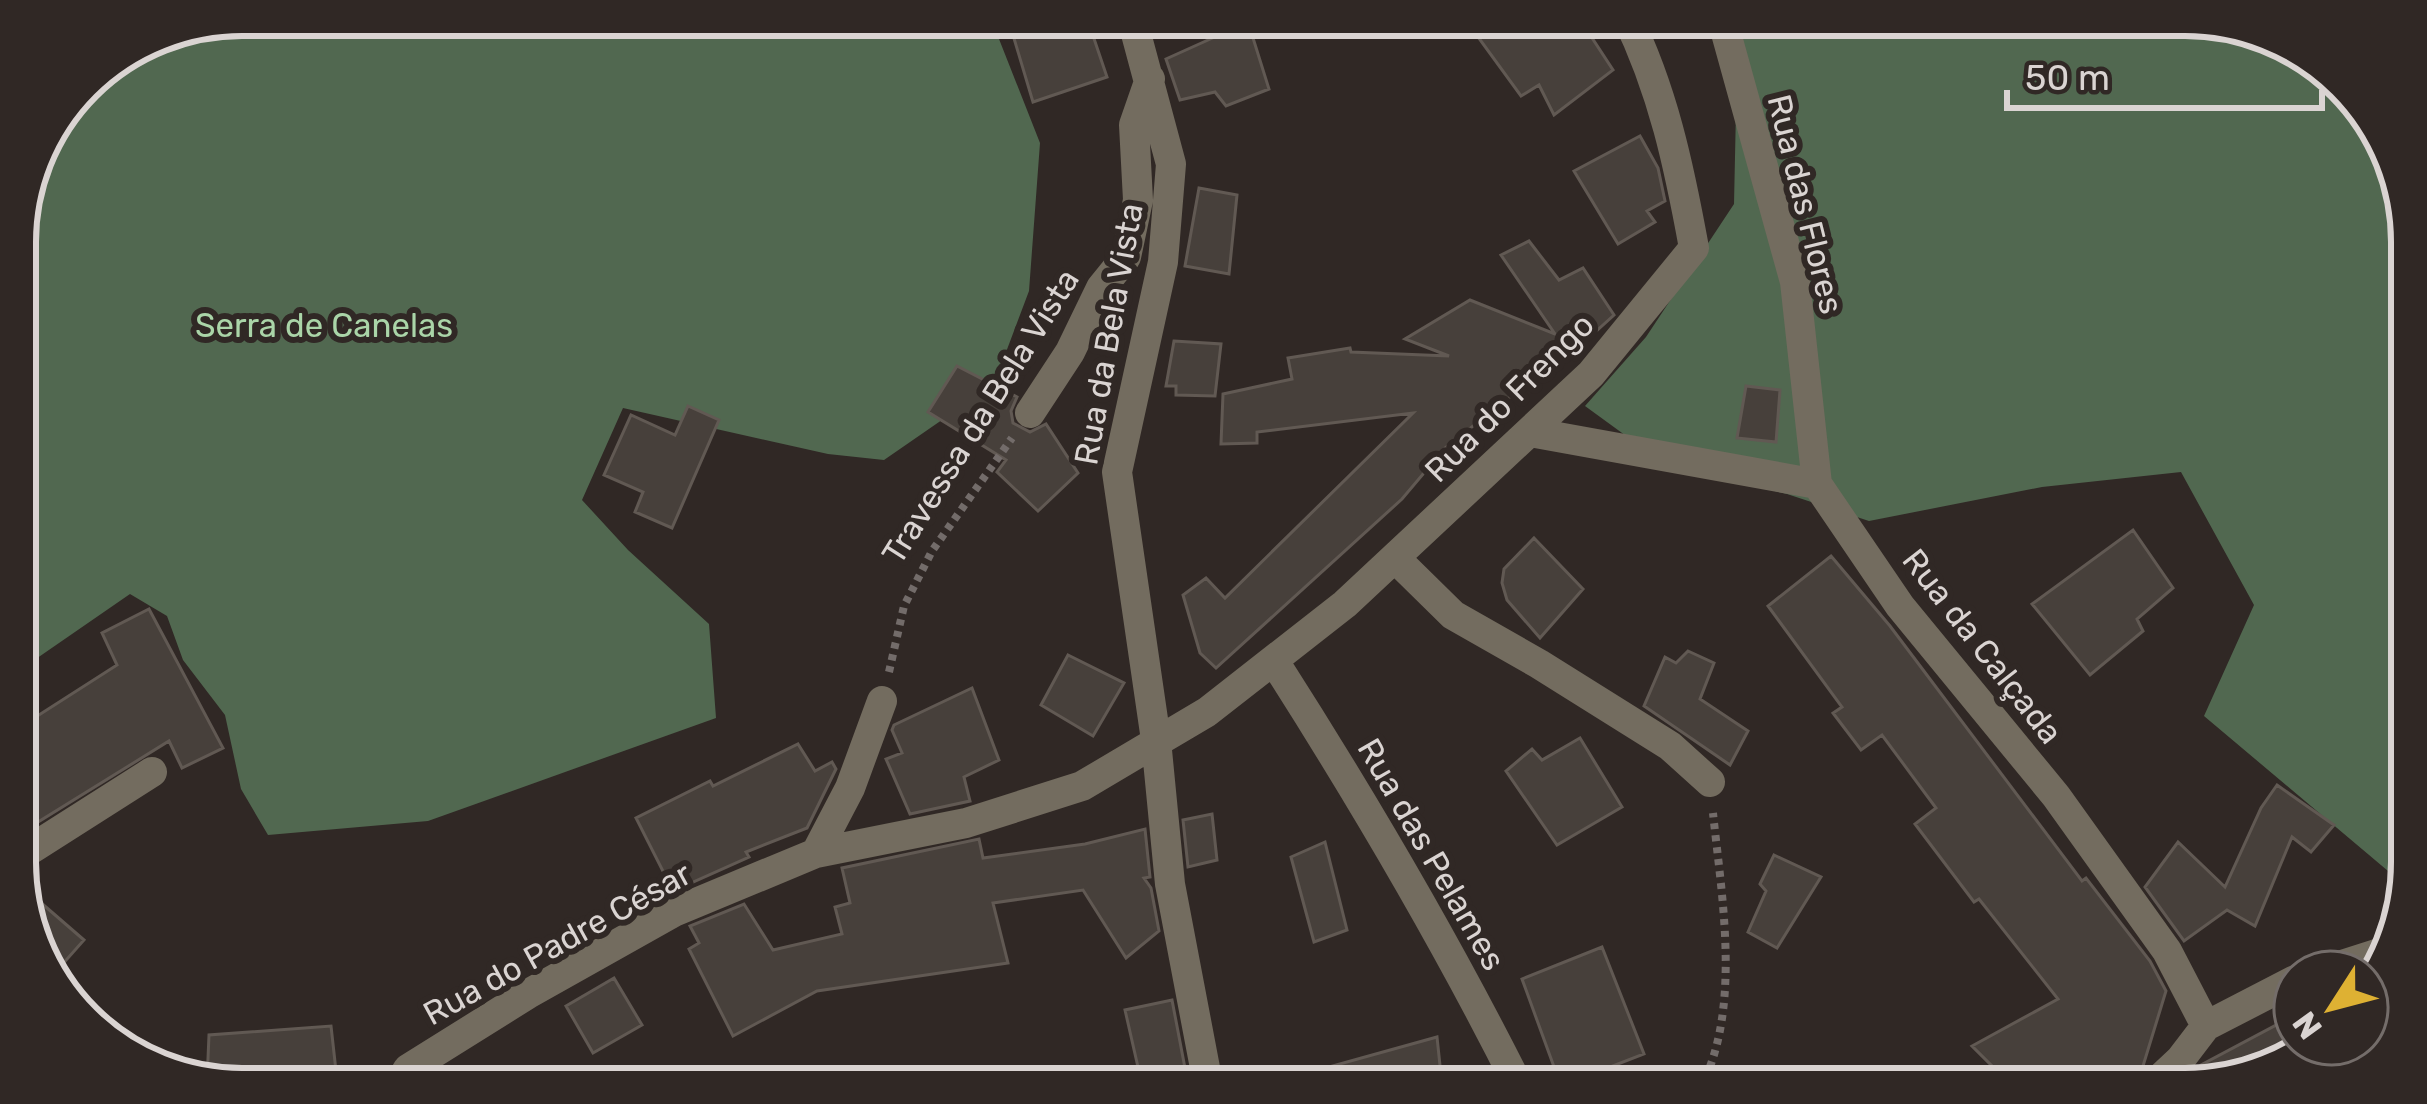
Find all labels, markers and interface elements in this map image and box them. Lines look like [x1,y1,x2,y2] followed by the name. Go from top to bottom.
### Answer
[2007,36,2322,110] scale bar
[2025,56,2110,99] text: 50 m
[1759,91,1852,318] street label: Rua das Flores
[1066,200,1151,468] street label: Rua da Bela Vista
[874,262,1087,571] street label: Travessa da Bela Vista
[1417,305,1602,490] street label: Rua do Frengo
[195,306,453,345] park label: Serra de Canelas
[1895,541,2071,751] street label: Rua da Calçada
[1349,732,1514,977] street label: Rua das Pelames
[417,853,698,1033] street label: Rua do Padre César
[2271,948,2391,1068] north arrow
[2284,1004,2330,1046] text: N

